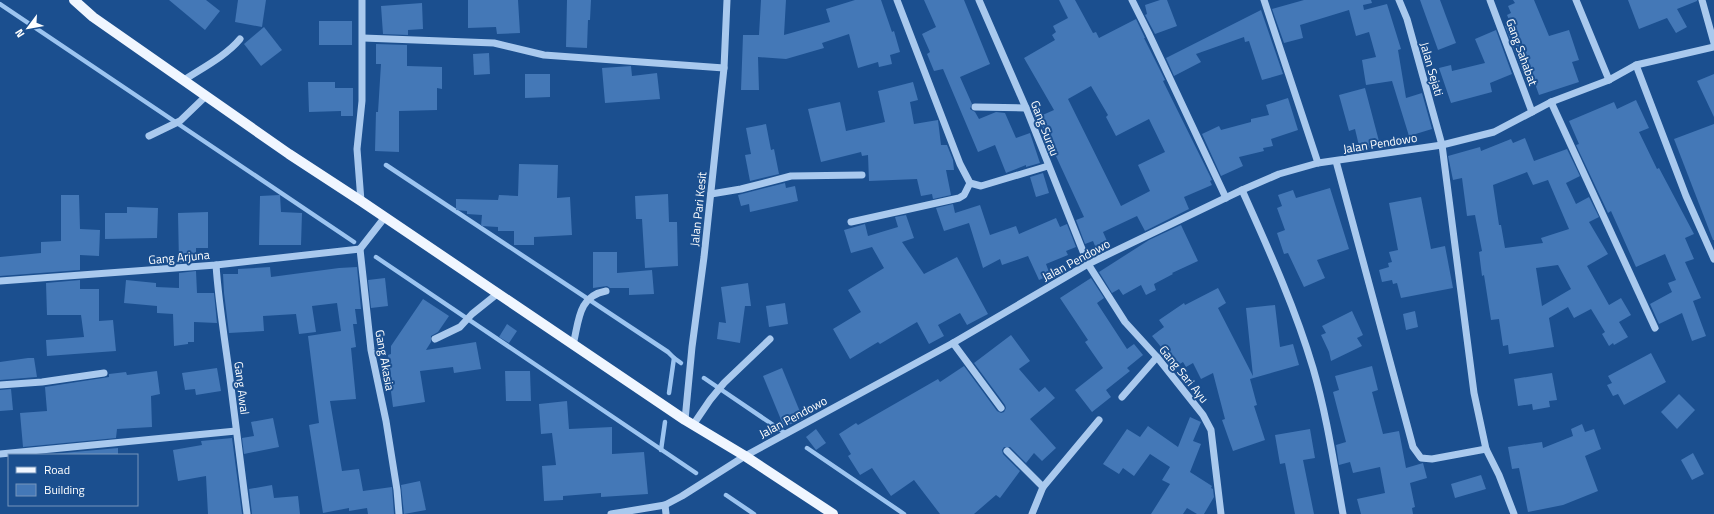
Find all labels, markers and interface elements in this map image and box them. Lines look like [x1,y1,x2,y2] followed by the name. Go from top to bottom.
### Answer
[8,8,48,48] north arrow
[1501,16,1543,89] street label: Gang Sahabat
[11,26,28,41] text: N
[1415,40,1449,98] street label: Jalan Sejati
[1026,97,1064,159] street label: Gang Surau
[1341,128,1419,158] street label: Jalan Pendowo
[685,170,711,247] street label: Jalan Pari Kesit
[1038,234,1114,286] street label: Jalan Pendowo
[148,245,210,269] street label: Gang Arjuna
[370,328,400,392] street label: Gang Akasia
[1155,341,1213,407] street label: Gang Sari Ayu
[229,360,255,416] street label: Gang Awal
[755,391,831,443] street label: Jalan Pendowo
[8,454,138,506] legend
[44,460,70,479] text: Road
[44,480,85,499] text: Building

